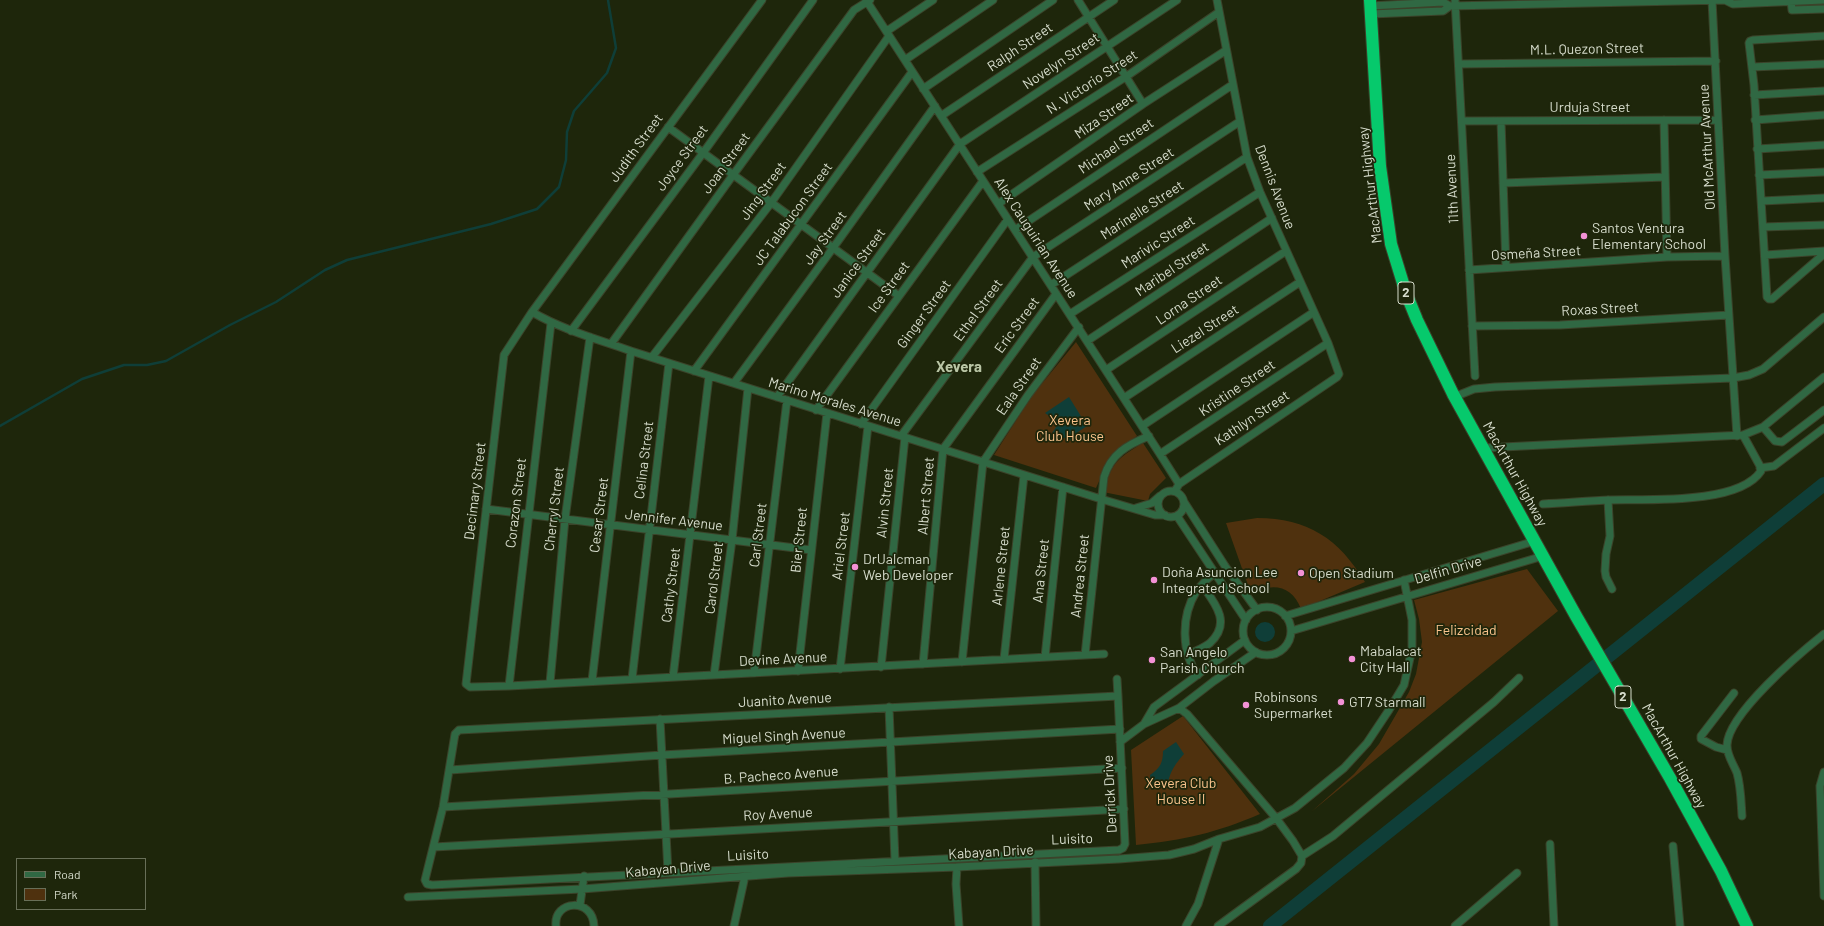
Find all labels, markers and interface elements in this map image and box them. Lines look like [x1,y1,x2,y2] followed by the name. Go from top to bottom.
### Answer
[984,19,1056,75] street label: Ralph Street
[1019,29,1103,93] street label: Novelyn Street
[1530,40,1644,58] street label: M.L. Quezon Street
[1043,46,1141,118] street label: N. Victorio Street
[1695,84,1719,210] street label: Old McArthur Avenue
[1071,90,1137,142] street label: Miza Street
[1550,99,1630,115] street label: Urduja Street
[606,111,666,185] street label: Judith Street
[1075,115,1157,177] street label: Michael Street
[652,122,712,194] street label: Joyce Street
[1355,126,1385,244] street label: MacArthur Highway
[698,129,754,197] street label: Joan Street
[1251,143,1299,231] street label: Dennis Avenue
[1081,144,1177,214] street label: Mary Anne Street
[1442,154,1462,224] street label: 11th Avenue
[736,159,790,223] street label: Jing Street
[750,159,836,269] street label: JC Talabucon Street
[991,174,1081,302] street label: Alex Cauguirian Avenue
[1097,177,1187,243] street label: Marinelle Street
[800,208,850,268] street label: Jay Street
[1118,212,1198,272] street label: Marivic Street
[1592,220,1706,252] place label: Santos Ventura Elementary School
[827,225,889,301] street label: Janice Street
[1579,231,1589,241] marker: Santos Ventura Elementary School
[1132,238,1212,300] street label: Maribel Street
[1491,242,1581,264] street label: Osmeña Street
[865,258,913,316] street label: Ice Street
[1153,272,1225,328] street label: Lorna Street
[893,276,955,352] street label: Ginger Street
[950,276,1006,344] street label: Ethel Street
[1398,282,1414,304] road number: 2
[991,294,1043,356] street label: Eric Street
[1561,299,1639,319] street label: Roxas Street
[1168,301,1242,357] street label: Liezel Street
[993,354,1045,418] street label: Eala Street
[1196,356,1278,420] street label: Kristine Street
[936,358,982,376] district label: Xevera
[766,374,904,430] street label: Marino Morales Avenue
[1211,387,1293,449] street label: Kathlyn Street
[1036,412,1104,444] park label: Xevera Club House
[1479,419,1551,529] street label: MacArthur Highway
[631,420,657,500] street label: Celina Street
[461,441,489,541] street label: Decimary Street
[914,456,938,536] street label: Albert Street
[502,457,530,549] street label: Corazon Street
[541,466,567,552] street label: Cherryl Street
[873,467,897,539] street label: Alvin Street
[586,476,612,554] street label: Cesar Street
[746,502,770,568] street label: Carl Street
[624,506,724,534] street label: Jennifer Avenue
[787,506,811,574] street label: Bier Street
[828,511,854,581] street label: Ariel Street
[988,525,1014,607] street label: Arlene Street
[1067,533,1093,619] street label: Andrea Street
[1029,538,1053,604] street label: Ana Street
[701,541,727,615] street label: Carol Street
[658,547,684,623] street label: Cathy Street
[863,551,953,584] place label: DrUalcman Web Developer
[1412,552,1484,588] street label: Delfin Drive
[850,562,860,572] marker: DrUalcman Web Developer
[1162,564,1278,596] place label: Doña Asuncion Lee Integrated School
[1309,565,1394,581] place label: Open Stadium
[1296,568,1306,578] marker: Open Stadium
[1149,575,1159,585] marker: Doña Asuncion Lee Integrated School
[1435,622,1497,638] park label: Felizcidad
[1360,643,1422,676] place label: Mabalacat City Hall
[1160,644,1245,676] place label: San Angelo Parish Church
[738,648,828,670] street label: Devine Avenue
[1347,654,1357,664] marker: Mabalacat City Hall
[1147,655,1157,665] marker: San Angelo Parish Church
[1615,686,1631,708] road number: 2
[738,689,832,711] street label: Juanito Avenue
[1254,689,1333,722] place label: Robinsons Supermarket
[1349,694,1426,710] place label: GT7 Starmall
[1336,697,1346,707] marker: GT7 Starmall
[1241,700,1251,710] marker: Robinsons Supermarket
[1638,701,1710,811] street label: MacArthur Highway
[722,724,846,748] street label: Miguel Singh Avenue
[1100,755,1120,833] street label: Derrick Drive
[723,763,839,787] street label: B. Pacheco Avenue
[1145,775,1217,808] park label: Xevera Club House II
[743,804,813,824] street label: Roy Avenue
[1051,830,1093,848] street label: Luisito
[948,841,1034,863] street label: Kabayan Drive
[727,846,769,864] street label: Luisito
[625,857,711,881] street label: Kabayan Drive
[16,858,146,910] legend
[54,867,81,881] text: Road
[54,887,78,901] text: Park

